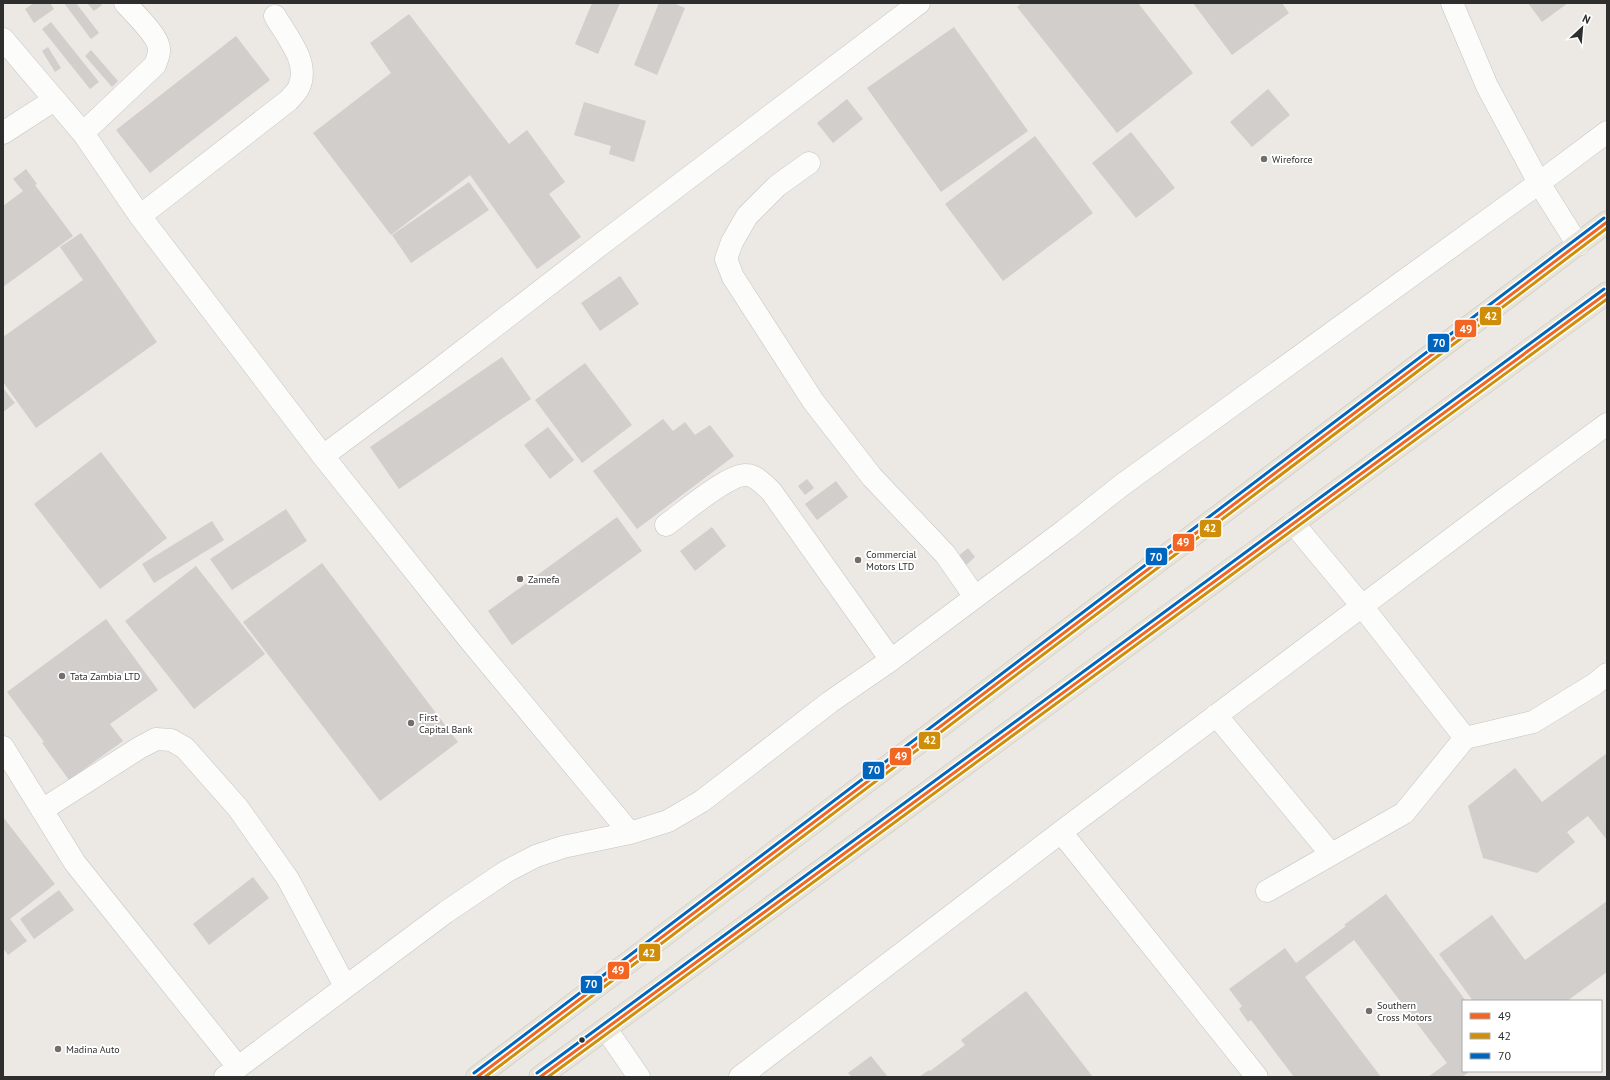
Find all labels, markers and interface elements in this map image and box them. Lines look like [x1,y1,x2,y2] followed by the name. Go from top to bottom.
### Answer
[1562,8,1602,48] north arrow
[1580,11,1593,27] text: N
[1272,153,1313,166] place label: Wireforce
[1259,154,1269,164] marker: Wireforce
[1479,306,1502,326] line badge: 42
[1485,309,1497,323] text: 42
[1454,319,1477,338] line badge: 49
[1460,322,1472,336] text: 49
[1427,333,1450,353] line badge: 70
[1433,336,1445,350] text: 70
[1199,519,1222,538] line badge: 42
[1204,521,1216,535] text: 42
[1172,533,1195,552] line badge: 49
[1177,535,1189,549] text: 49
[1145,547,1168,566] line badge: 70
[866,548,917,573] place label: Commercial Motors LTD
[1150,550,1162,564] text: 70
[853,555,863,565] marker: Commercial Motors LTD
[528,573,560,586] place label: Zamefa
[515,574,525,584] marker: Zamefa
[70,670,140,683] place label: Tata Zambia LTD
[57,671,67,681] marker: Tata Zambia LTD
[419,711,473,736] place label: First Capital Bank
[406,718,416,728] marker: First Capital Bank
[918,731,941,750] line badge: 42
[924,733,936,747] text: 42
[889,747,912,766] line badge: 49
[895,749,907,763] text: 49
[862,761,885,780] line badge: 70
[868,763,880,777] text: 70
[638,943,661,962] line badge: 42
[643,946,655,960] text: 42
[607,961,630,980] line badge: 49
[612,963,624,977] text: 49
[580,975,603,994] line badge: 70
[585,977,597,991] text: 70
[1377,999,1432,1024] place label: Southern Cross Motors
[1462,1000,1602,1072] legend
[1364,1006,1374,1016] marker: Southern Cross Motors
[1498,1008,1511,1023] text: 49
[1498,1028,1511,1043] text: 42
[577,1035,587,1045] unlabelled marker
[66,1043,120,1056] place label: Madina Auto
[53,1044,63,1054] marker: Madina Auto
[1498,1048,1512,1063] text: 70

